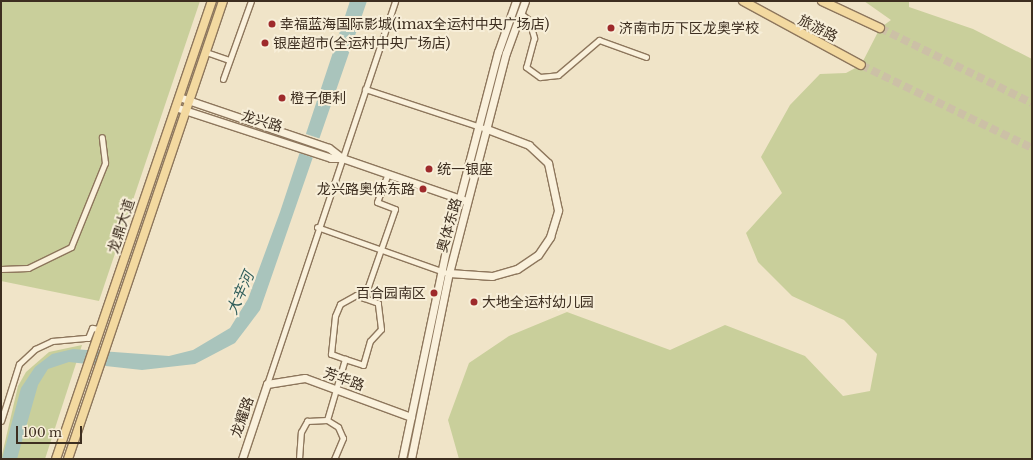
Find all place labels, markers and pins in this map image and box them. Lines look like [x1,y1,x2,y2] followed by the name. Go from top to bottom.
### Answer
[280,16,549,32] place label: 幸福蓝海国际影城(imax全运村中央广场店)
[267,19,277,29] marker: 幸福蓝海国际影城(imax全运村中央广场店)
[619,20,759,36] place label: 济南市历下区龙奥学校
[606,23,616,33] marker: 济南市历下区龙奥学校
[273,35,450,51] place label: 银座超市(全运村中央广场店)
[260,38,270,48] marker: 银座超市(全运村中央广场店)
[290,90,346,106] place label: 橙子便利
[277,93,287,103] marker: 橙子便利
[437,161,493,177] place label: 统一银座
[424,164,434,174] marker: 统一银座
[317,181,415,197] place label: 龙兴路奥体东路
[418,184,428,194] marker: 龙兴路奥体东路
[356,285,426,301] place label: 百合园南区
[429,288,439,298] marker: 百合园南区
[482,294,594,310] place label: 大地全运村幼儿园
[469,297,479,307] marker: 大地全运村幼儿园

